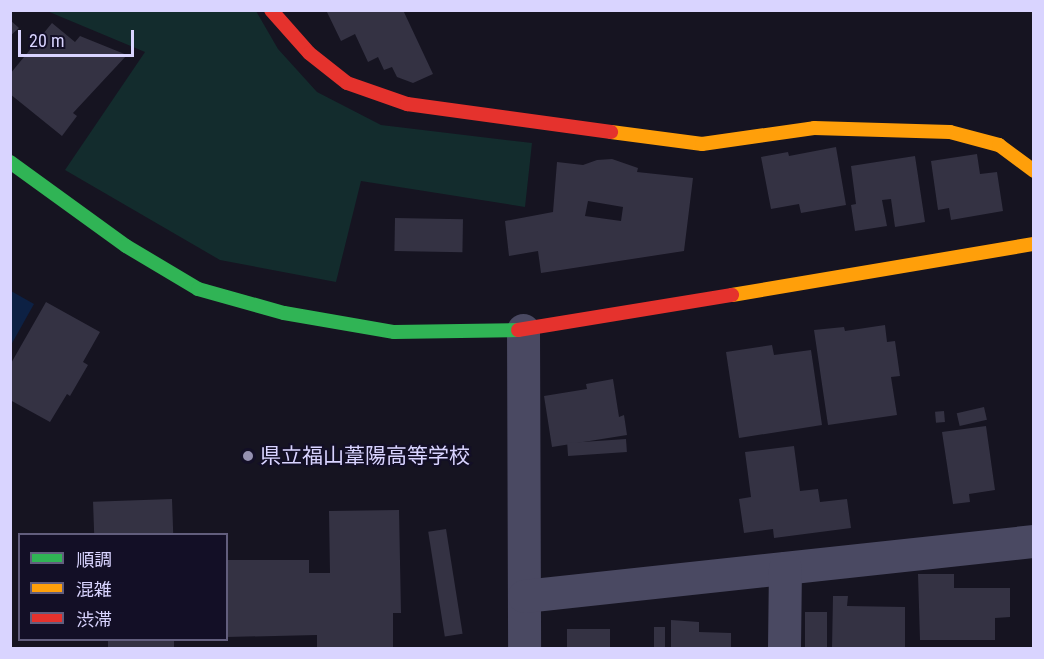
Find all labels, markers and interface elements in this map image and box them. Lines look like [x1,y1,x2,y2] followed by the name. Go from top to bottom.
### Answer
[21,18,136,56] scale bar
[29,30,64,51] text: 20 m
[260,443,470,469] place label: 県立福山葦陽高等学校
[241,449,255,463] marker: 県立福山葦陽高等学校
[18,533,228,641] legend
[76,549,112,570] text: 順調
[76,579,112,600] text: 混雑
[76,609,112,630] text: 渋滞

